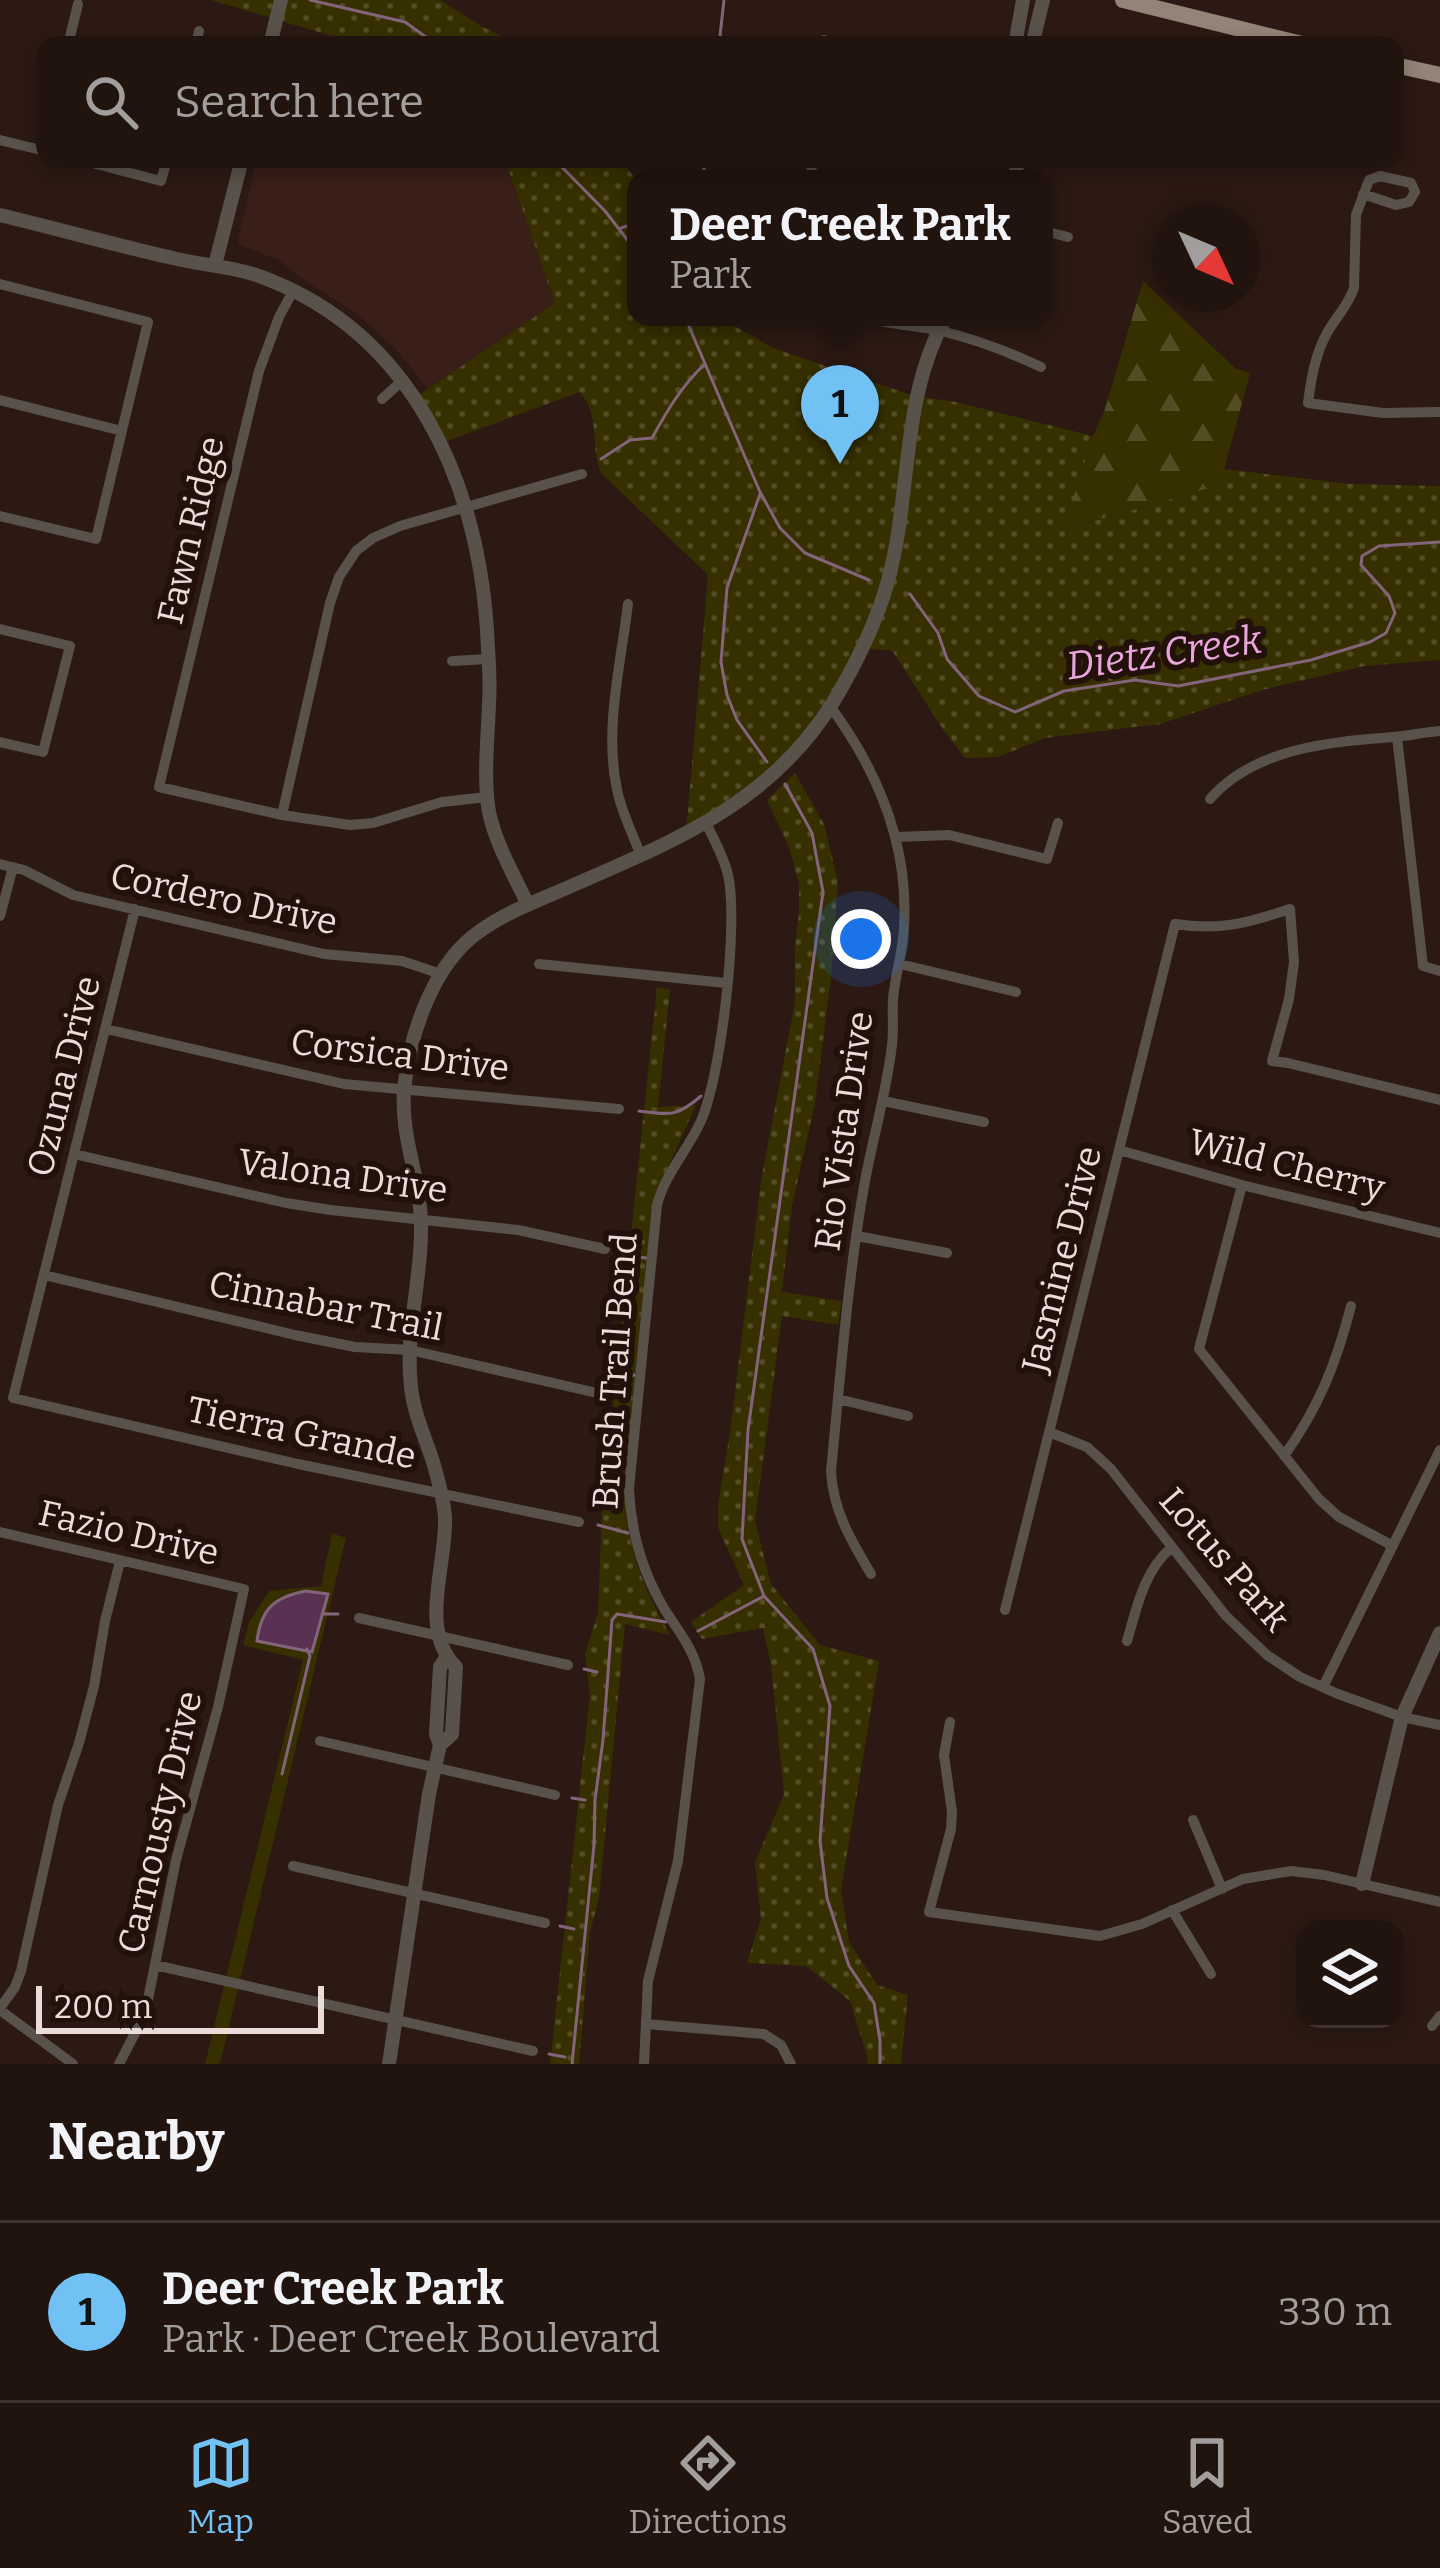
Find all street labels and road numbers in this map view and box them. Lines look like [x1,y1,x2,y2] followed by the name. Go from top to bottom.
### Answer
[148,432,234,628] street label: Fawn Ridge
[106,853,341,944] street label: Cordero Drive
[18,972,110,1181] street label: Ozuna Drive
[805,1009,883,1254] street label: Rio Vista Drive
[288,1020,512,1090] street label: Corsica Drive
[1184,1119,1390,1211] street label: Wild Cherry
[235,1140,450,1212] street label: Valona Drive
[1012,1142,1111,1378] street label: Jasmine Drive
[583,1231,647,1511] street label: Brush Trail Bend
[205,1262,447,1350] street label: Cinnabar Trail
[183,1387,420,1479] street label: Tierra Grande
[1150,1479,1299,1641] street label: Lotus Park
[34,1491,223,1575] street label: Fazio Drive
[108,1687,212,1958] street label: Carnousty Drive

